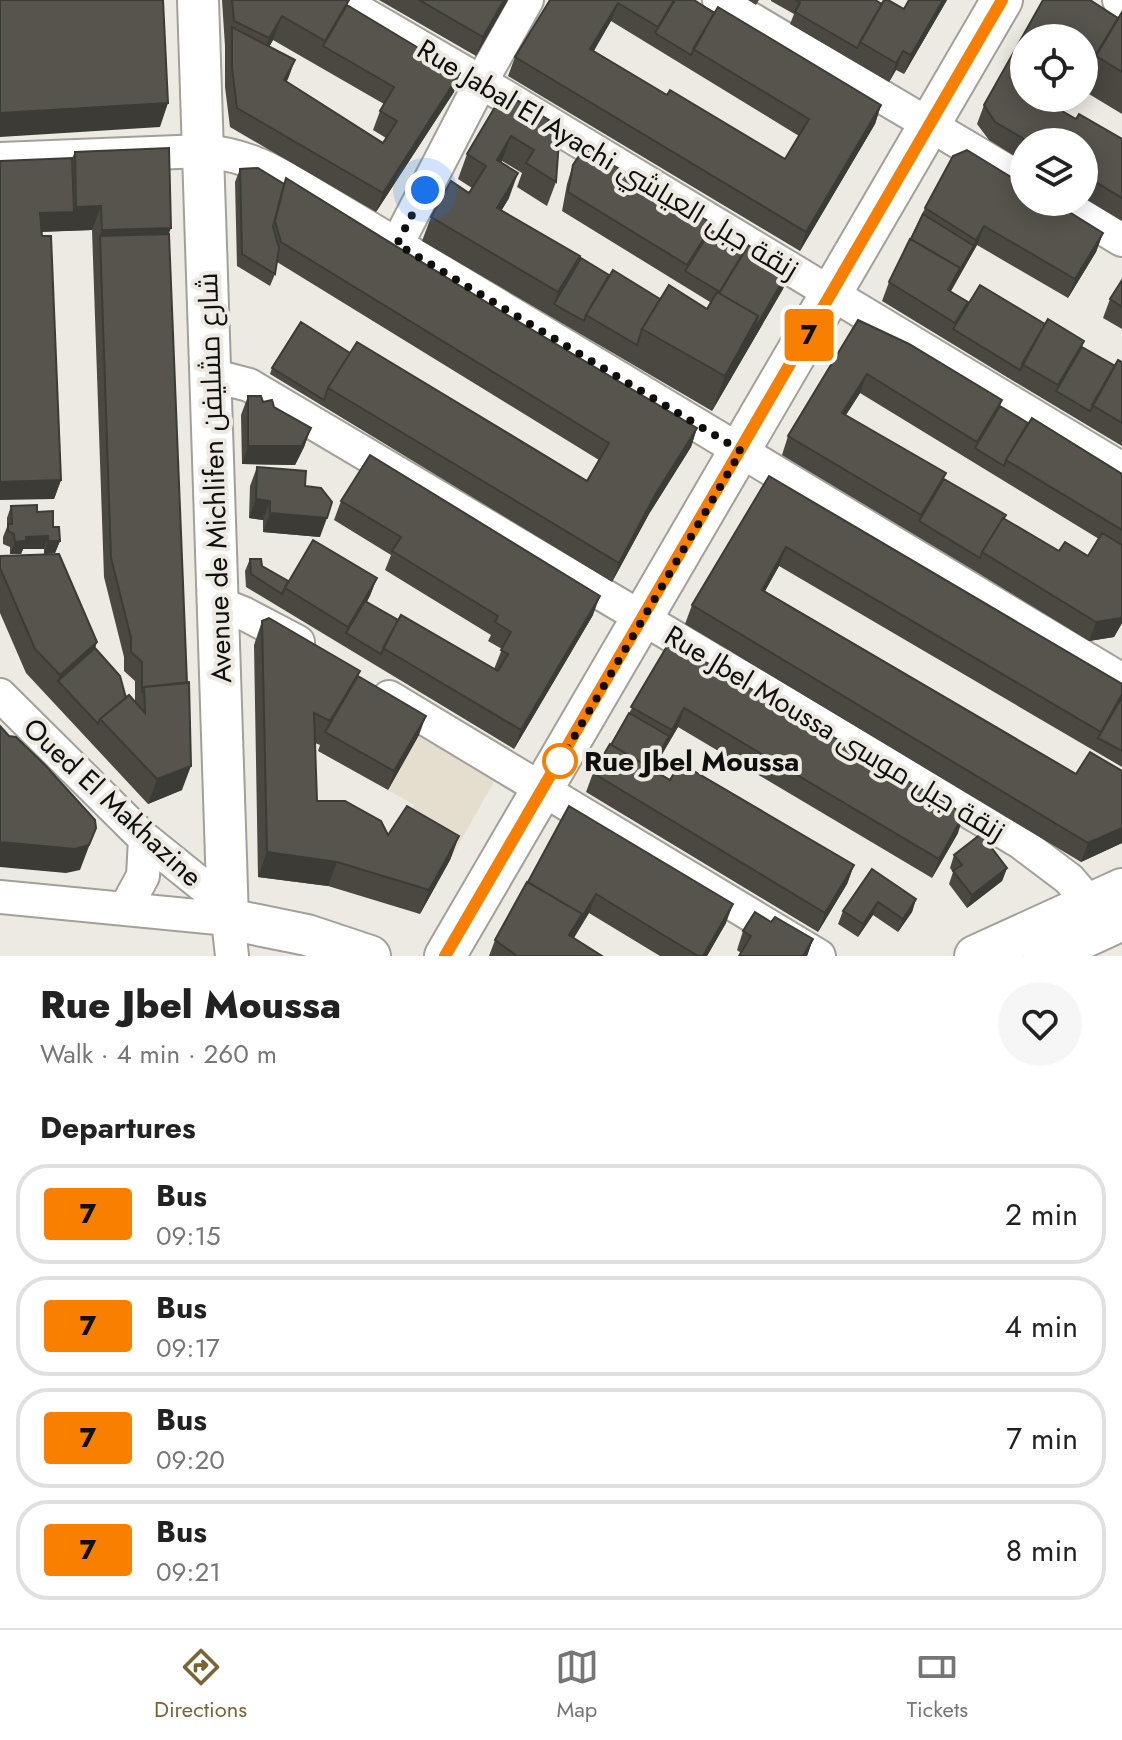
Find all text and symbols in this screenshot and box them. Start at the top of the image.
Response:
map controls [1010,24,1098,216]
button: locate [1010,24,1098,112]
street label: Rue Jabal El Ayachi زنقة جبل العياشي [409,29,806,290]
button: layers [1010,128,1098,216]
your location [405,170,445,210]
street label: Avenue de Michlifen شارع مشليفن [187,272,242,684]
line badge: 7 [783,309,835,361]
text: 7 [801,314,817,355]
street label: Rue Jbel Moussa زنقة جبل موسى [659,618,1011,848]
street label: Oued El Makhazine [14,708,211,896]
marker: Rue Jbel Moussa [543,744,577,778]
place label: Rue Jbel Moussa [584,744,799,778]
text: Rue Jbel Moussa [40,977,341,1032]
button: heart [998,982,1082,1066]
text: Walk · 4 min · 260 m [40,1035,277,1073]
text: Departures [40,1106,196,1149]
text: Bus [156,1174,207,1217]
text: 7 [80,1193,96,1234]
text: 2 min [1005,1193,1078,1236]
text: 09:15 [156,1217,221,1255]
text: Bus [156,1286,207,1329]
text: 7 [80,1305,96,1346]
text: 4 min [1005,1305,1078,1348]
text: 09:17 [156,1329,220,1367]
text: Bus [156,1398,207,1441]
text: 7 [80,1417,96,1458]
text: 7 min [1006,1417,1078,1460]
text: 09:20 [156,1441,225,1479]
text: Bus [156,1510,207,1553]
text: 7 [80,1529,96,1570]
text: 8 min [1006,1529,1078,1572]
text: 09:21 [156,1553,221,1591]
tab: Directions [154,1645,247,1725]
tab: Map [555,1645,599,1725]
tab: Tickets [907,1645,968,1725]

